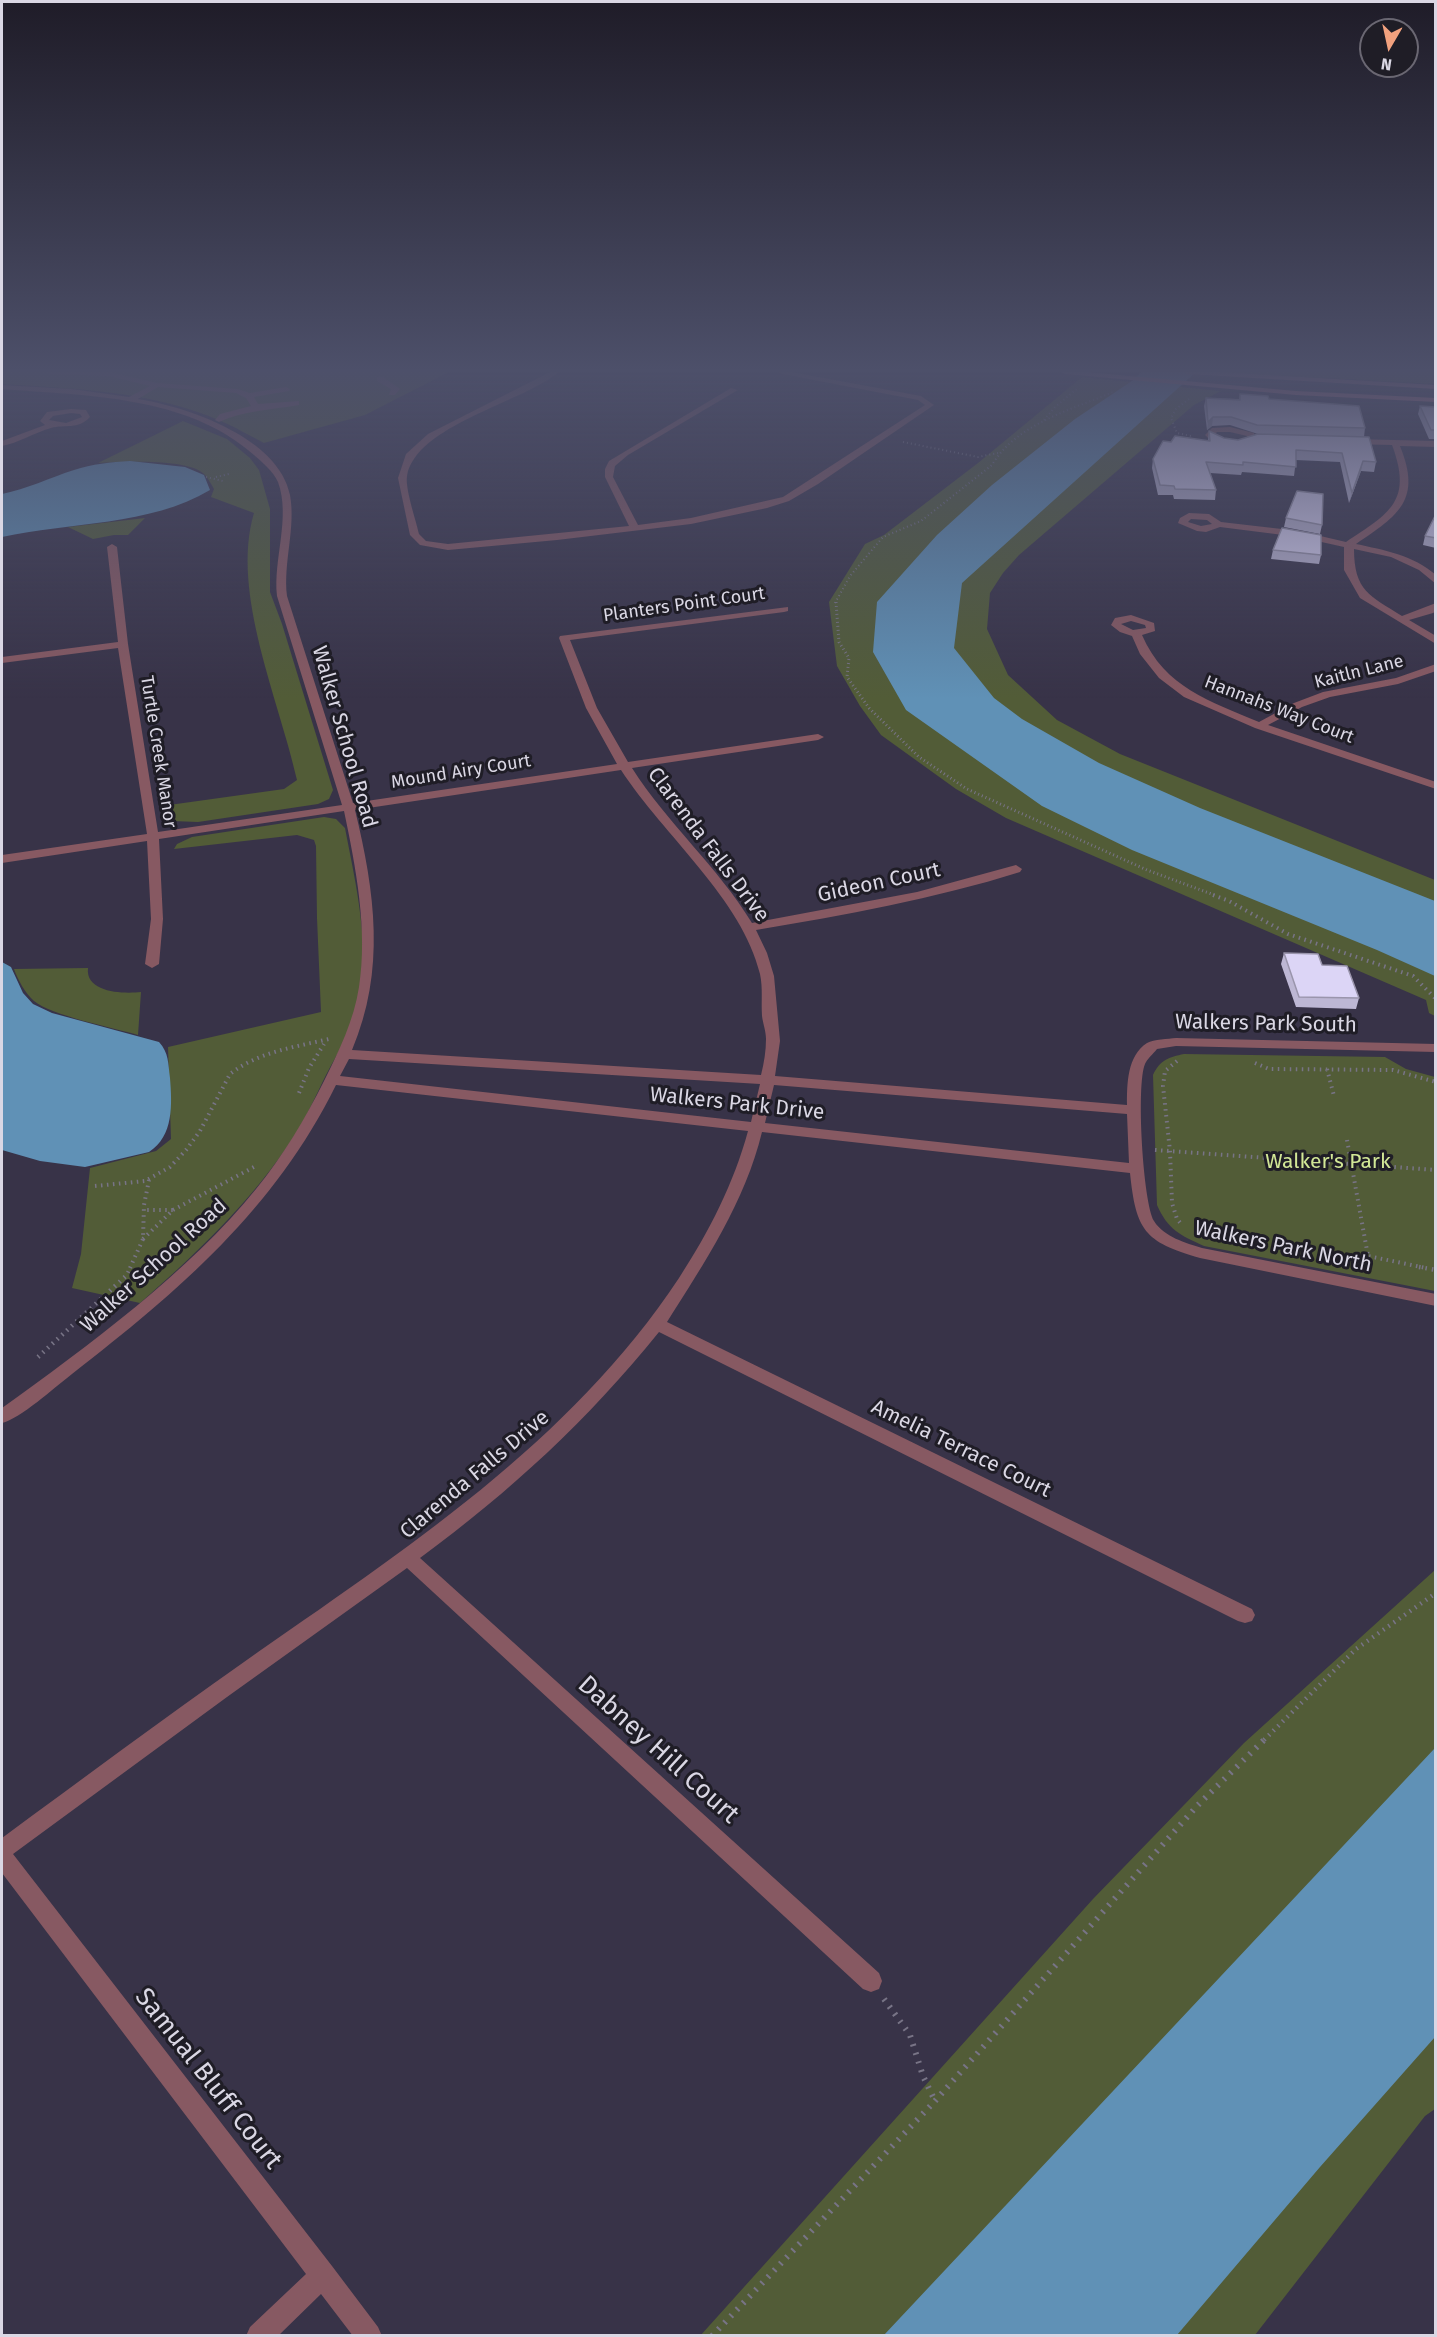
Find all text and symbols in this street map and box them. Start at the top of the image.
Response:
north arrow [1359,18,1419,78]
text: N [1380,54,1393,75]
street label: Planters Point Court [602,583,766,627]
street label: Walker School Road [306,643,382,831]
street label: Kaitln Lane [1312,650,1406,694]
street label: Hannahs Way Court [1201,672,1357,748]
street label: Turtle Creek Manor [135,674,181,830]
street label: Mound Airy Court [390,750,532,794]
street label: Clarenda Falls Drive [642,763,774,927]
street label: Gideon Court [815,858,943,908]
street label: Walkers Park South [1175,1010,1357,1038]
street label: Walkers Park Drive [648,1082,826,1126]
park label: Walker's Park [1265,1149,1391,1175]
street label: Walker School Road [76,1194,232,1338]
street label: Walkers Park North [1192,1216,1374,1278]
street label: Amelia Terrace Court [867,1395,1055,1503]
street label: Clarenda Falls Drive [395,1405,555,1545]
street label: Dabney Hill Court [571,1669,745,1831]
street label: Samual Bluff Court [128,1982,288,2176]

